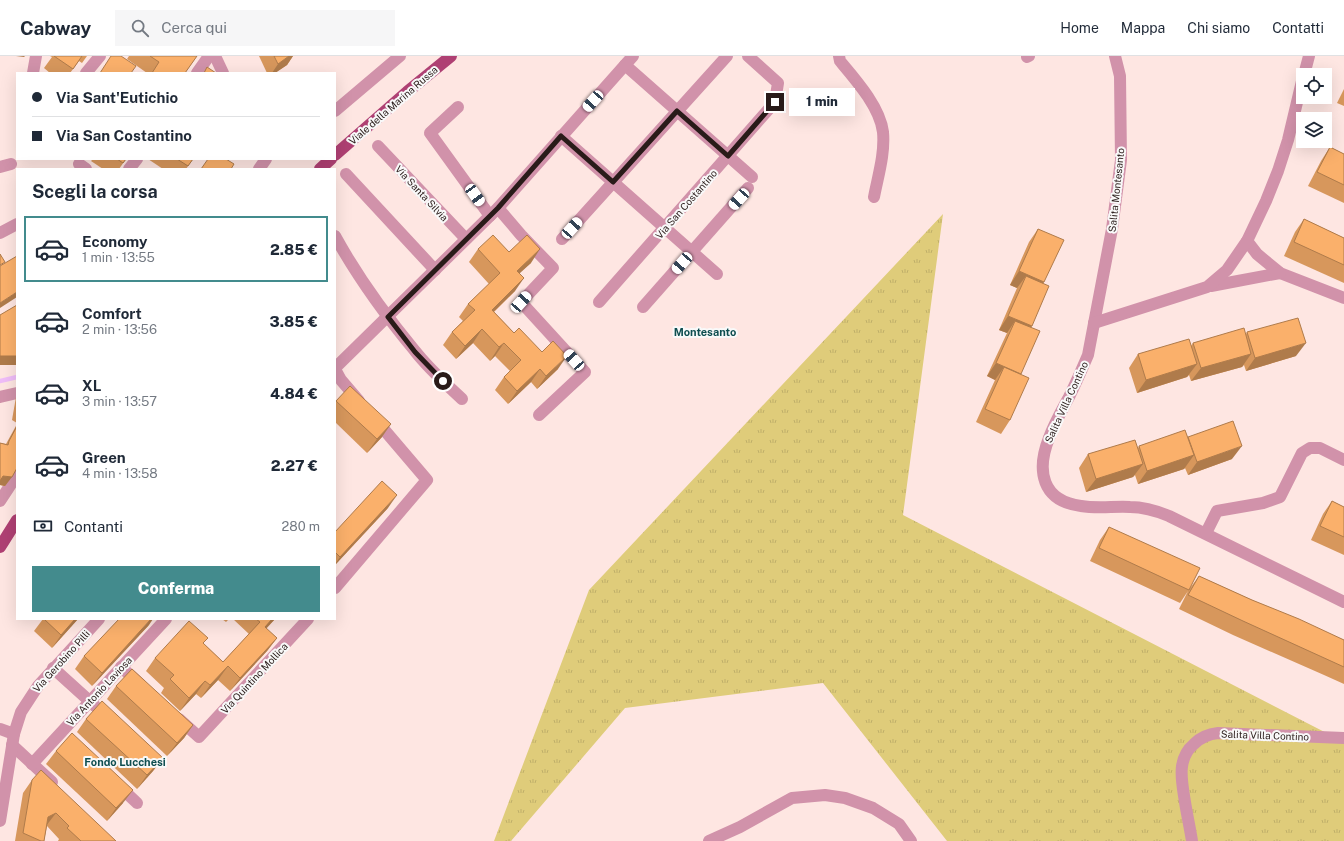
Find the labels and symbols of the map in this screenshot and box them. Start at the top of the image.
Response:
street label: Viale della Marina Russa [346,63,440,147]
car [581,88,605,114]
callout: 1 min [789,88,855,116]
route end [766,93,784,111]
street label: Salita Montesanto [1106,147,1126,233]
street label: Via Santa Silvia [393,163,451,223]
street label: Via San Costantino [653,167,720,241]
car [463,182,487,208]
car [727,186,751,212]
car [560,215,584,241]
car [670,250,694,276]
car [509,289,533,315]
district label: Montesanto [674,326,736,338]
car [562,347,586,373]
street label: Salita Villa Contino [1042,359,1090,445]
route start [434,372,452,390]
street label: Via Gerobino Pilli [30,628,92,694]
street label: Via Quintino Mollica [218,640,290,716]
street label: Via Antonio Laviosa [64,654,134,728]
street label: Salita Villa Contino [1221,727,1310,743]
district label: Fondo Lucchesi [84,756,166,768]

